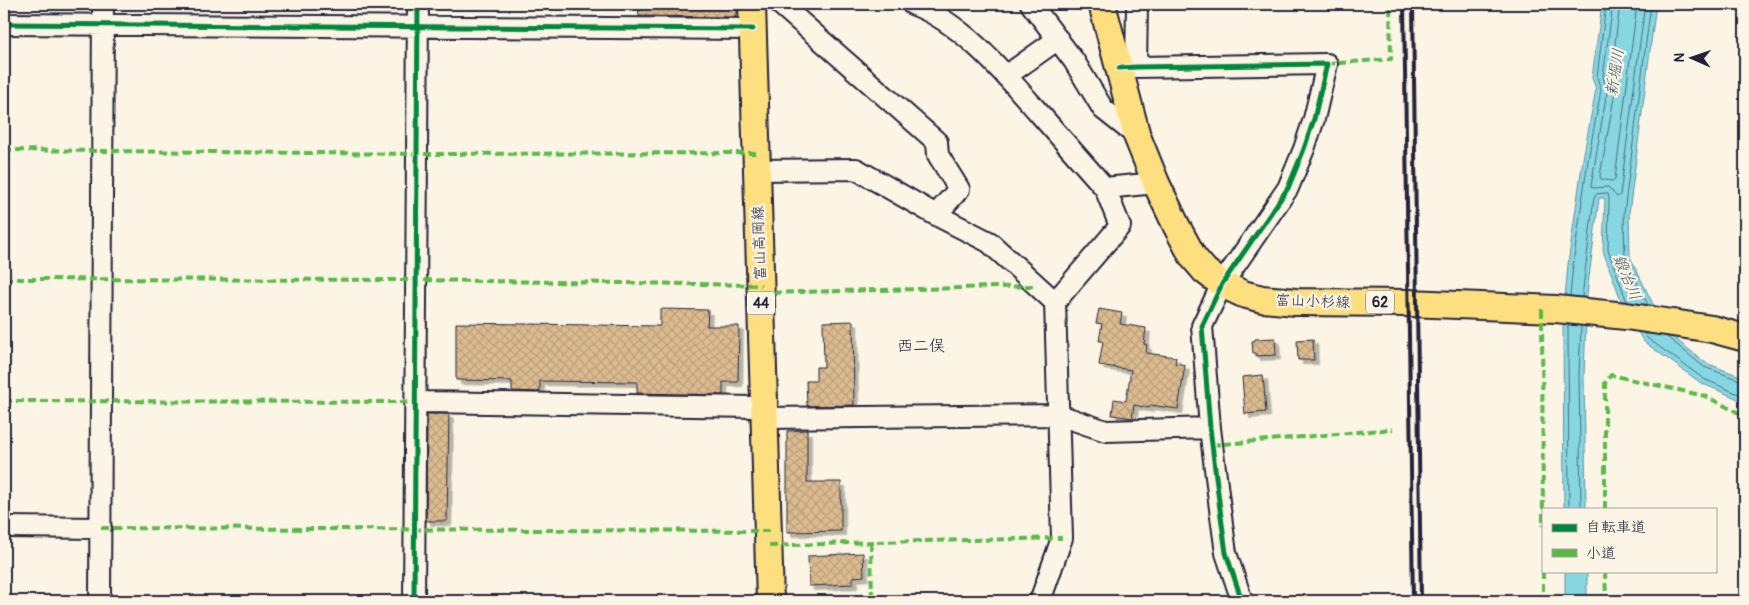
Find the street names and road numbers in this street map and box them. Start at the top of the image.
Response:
street label: 富山高岡線 [749,205,770,281]
road number: 62 [1366,290,1394,314]
street label: 富山小杉線 [1275,291,1351,312]
road number: 44 [747,292,775,314]

